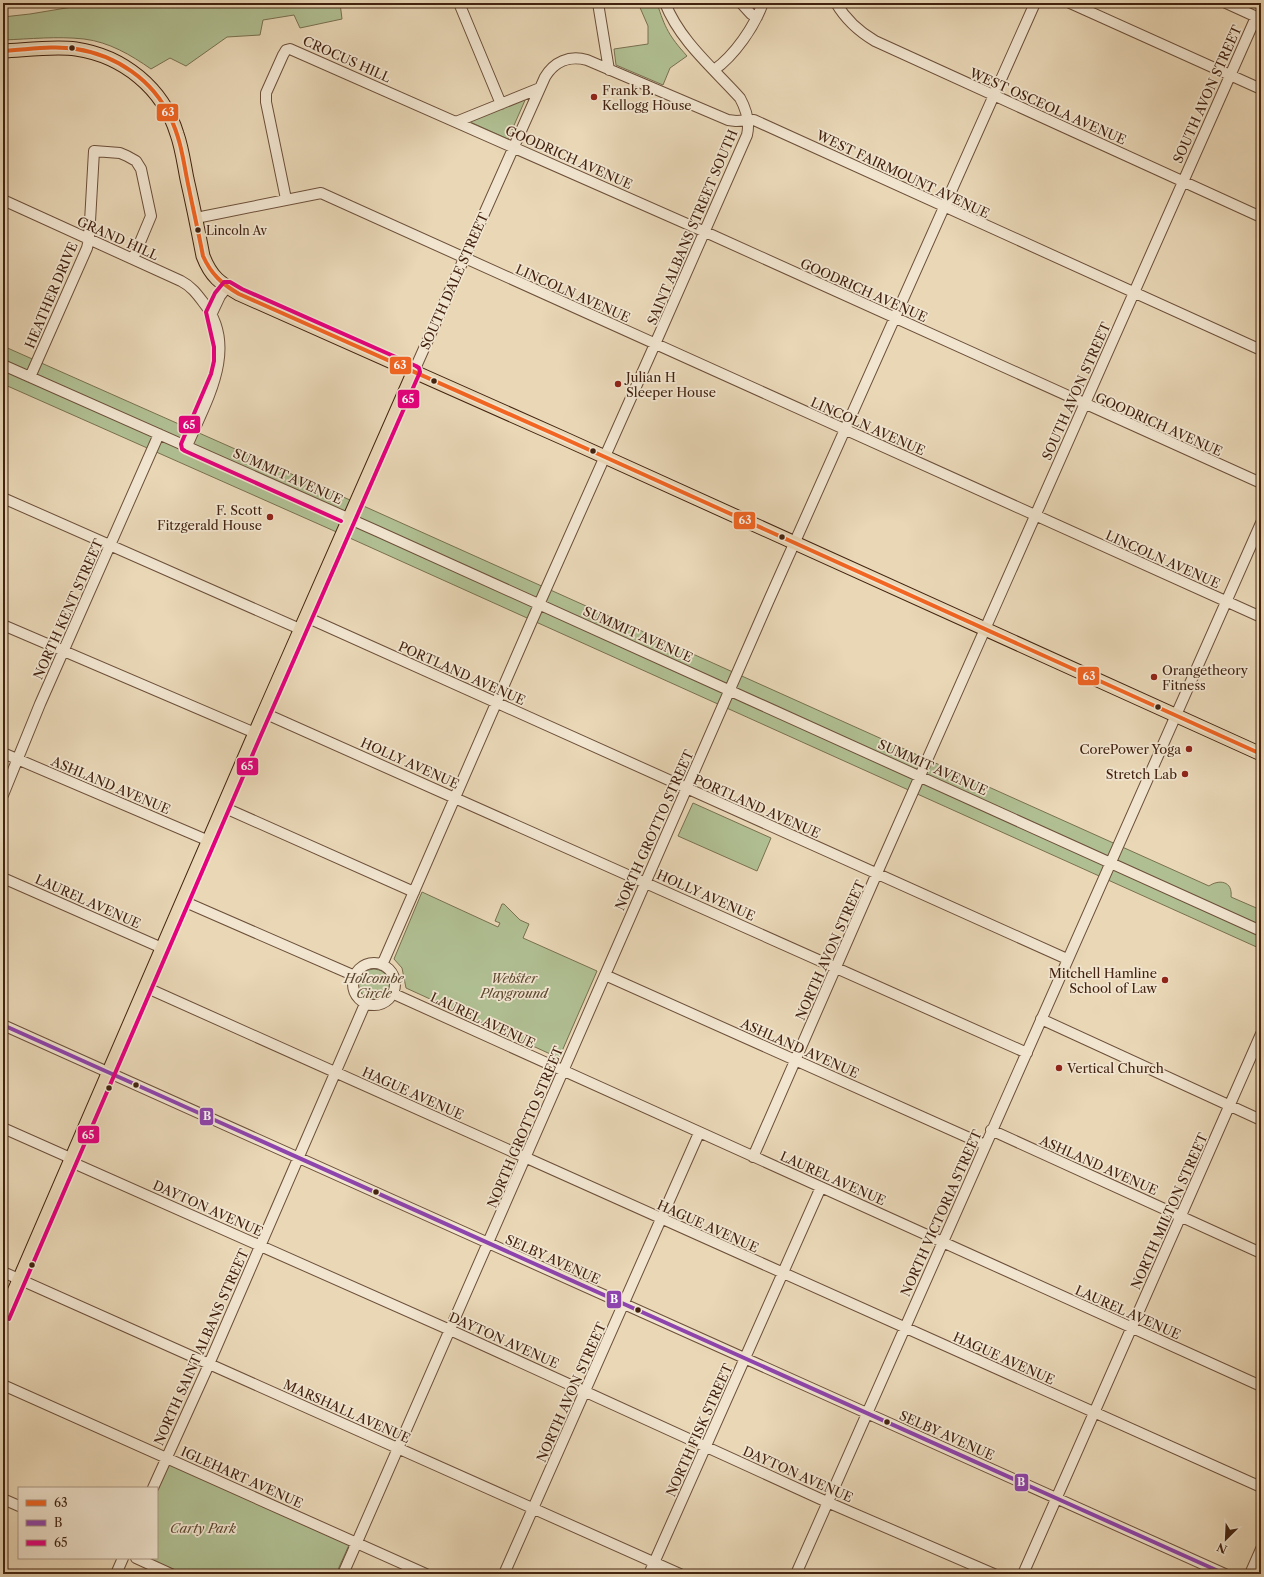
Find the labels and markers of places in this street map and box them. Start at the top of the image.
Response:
unlabelled marker [67,43,77,53]
place label: Frank B. Kellogg House [602,82,692,113]
marker: Frank B. Kellogg House [589,92,599,102]
place label: Lincoln Av [206,223,268,238]
marker: Lincoln Av [193,225,203,235]
place label: Julian H Sleeper House [624,369,716,400]
unlabelled marker [429,376,439,386]
marker: Julian H Sleeper House [613,379,623,389]
unlabelled marker [588,446,598,456]
place label: F. Scott Fitzgerald House [157,502,262,533]
marker: F. Scott Fitzgerald House [265,512,275,522]
unlabelled marker [777,532,787,542]
place label: Orangetheory Fitness [1162,662,1249,693]
marker: Orangetheory Fitness [1149,672,1159,682]
unlabelled marker [1153,702,1163,712]
place label: CorePower Yoga [1079,741,1181,757]
marker: CorePower Yoga [1184,744,1194,754]
place label: Stretch Lab [1106,766,1177,782]
marker: Stretch Lab [1180,769,1190,779]
place label: Mitchell Hamline School of Law [1049,965,1157,996]
marker: Mitchell Hamline School of Law [1160,975,1170,985]
place label: Vertical Church [1066,1060,1164,1076]
marker: Vertical Church [1054,1063,1064,1073]
unlabelled marker [131,1080,141,1090]
unlabelled marker [104,1083,114,1093]
unlabelled marker [371,1187,381,1197]
unlabelled marker [27,1260,37,1270]
unlabelled marker [633,1305,643,1315]
unlabelled marker [882,1417,892,1427]

